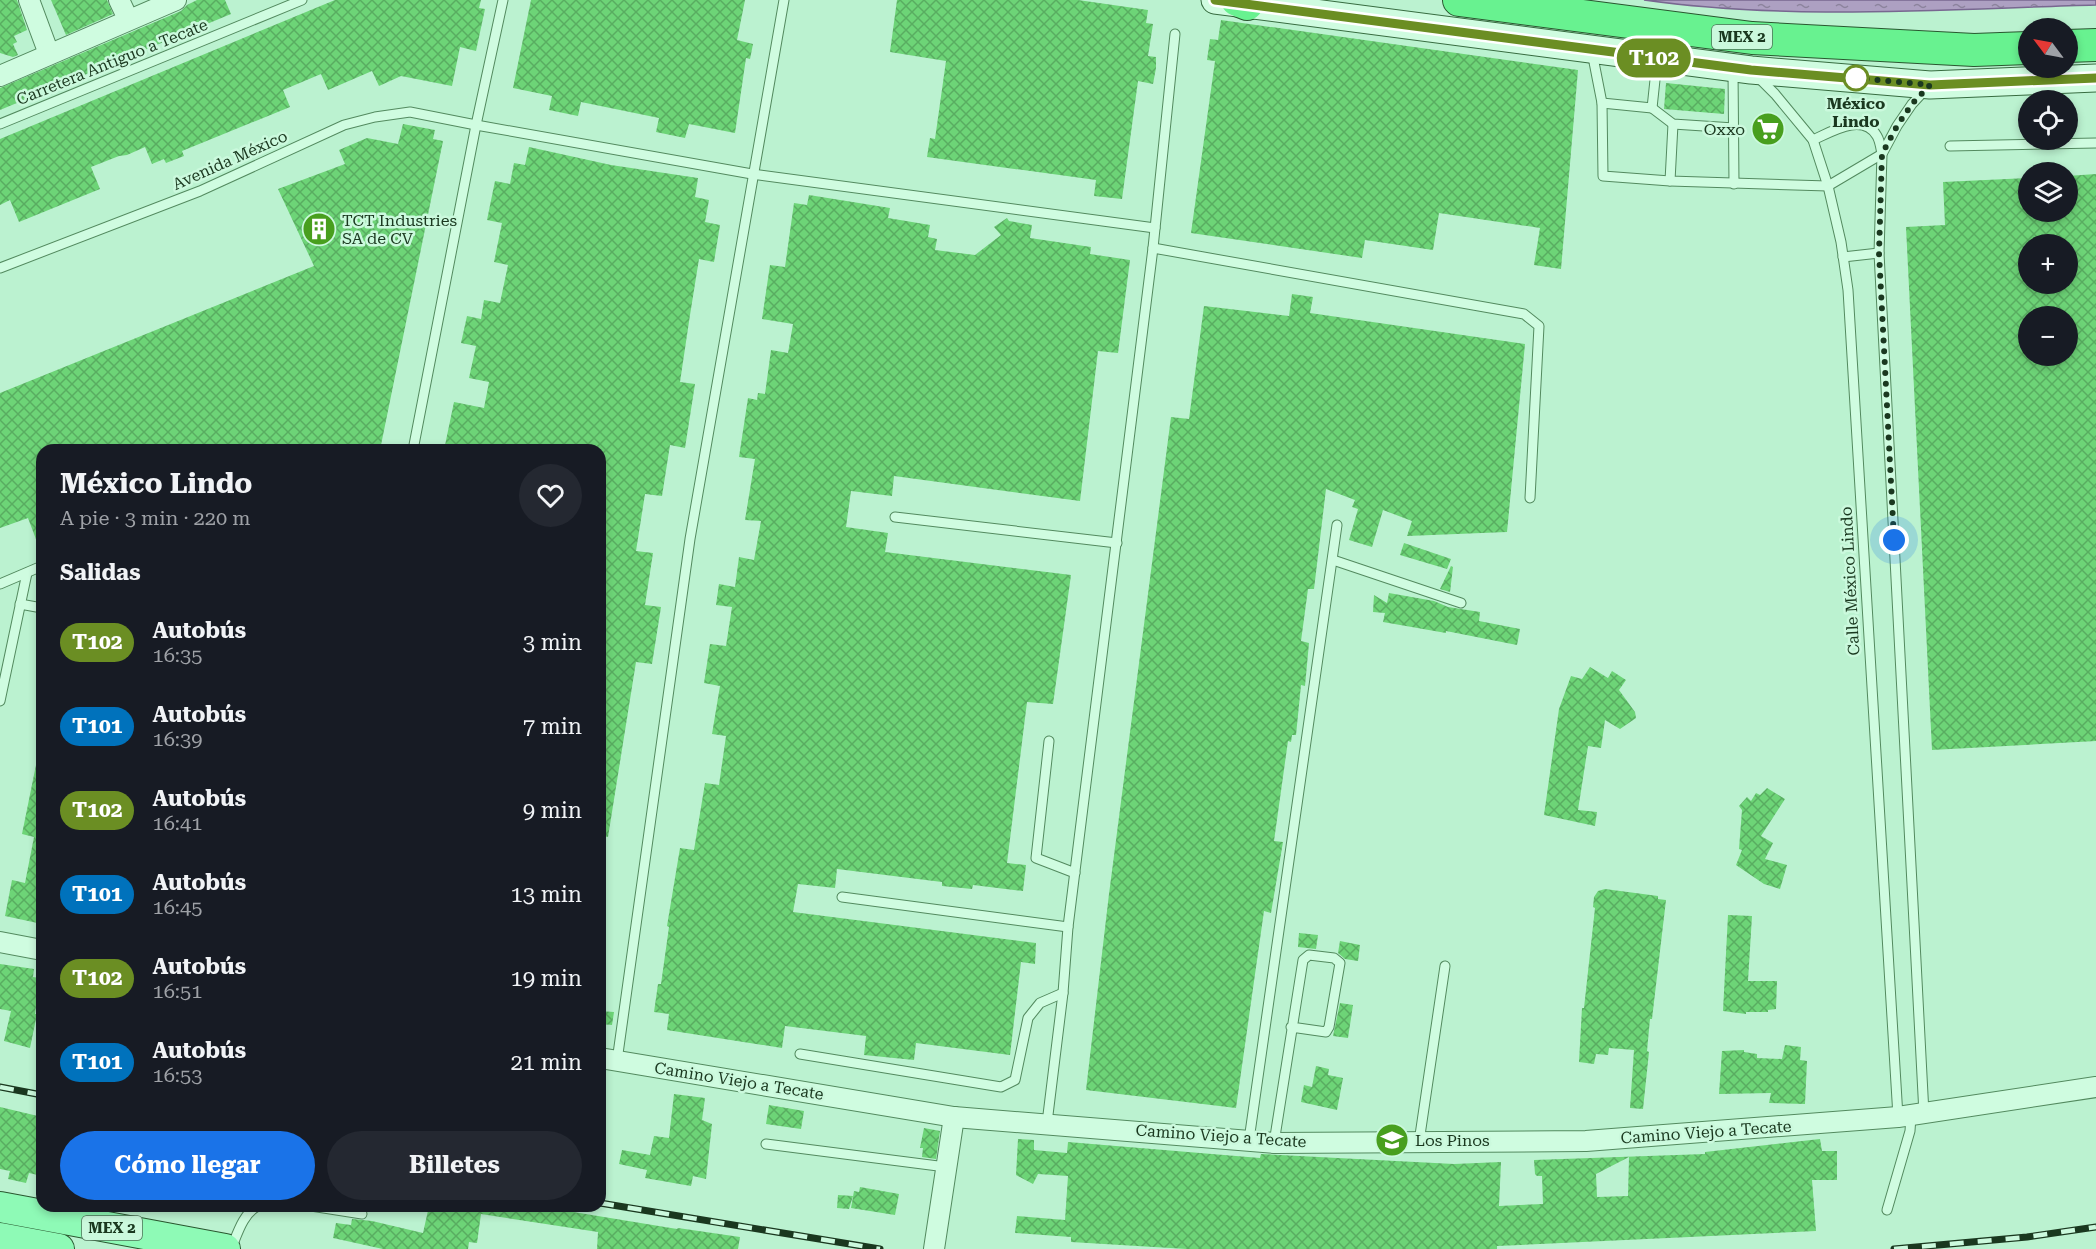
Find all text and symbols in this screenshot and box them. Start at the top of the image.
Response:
street label: Carretera Antiguo a Tecate [14,15,211,109]
north arrow [2018,18,2078,78]
map controls [2018,18,2078,366]
road number: MEX 2 [1712,25,1772,49]
line badge: T102 [1612,38,1696,78]
text: T102 [1629,46,1679,70]
marker: México Lindo [1843,65,1869,91]
button: locate [2018,90,2078,150]
place label: México Lindo [1827,94,1885,131]
supermarket icon: Oxxo [1750,111,1786,147]
place label: Oxxo [1704,120,1745,139]
street label: Avenida México [170,126,290,194]
button: layers [2018,162,2078,222]
building icon: TCT Industries SA de CV [301,211,337,247]
place label: TCT Industries SA de CV [342,211,457,248]
button: + [2018,234,2078,294]
button: − [2018,306,2078,366]
button: heart [519,464,582,527]
text: México Lindo [60,467,252,500]
text: A pie · 3 min · 220 m [60,506,251,530]
street label: Calle México Lindo [1837,506,1863,656]
your location [1879,525,1909,555]
text: Salidas [60,560,141,585]
text: Autobús [152,618,246,643]
text: T102 [72,630,122,654]
text: 3 min [523,630,582,655]
text: 16:35 [152,643,202,667]
text: Autobús [152,702,246,727]
text: T101 [72,714,122,738]
text: 7 min [523,714,582,739]
text: 16:39 [152,727,202,751]
text: Autobús [152,786,246,811]
text: T102 [72,798,122,822]
text: 9 min [523,798,582,823]
text: 16:41 [152,811,202,835]
text: Autobús [152,870,246,895]
text: T101 [72,882,122,906]
text: 13 min [511,882,582,907]
text: 16:45 [152,895,202,919]
text: Autobús [152,954,246,979]
text: T102 [72,966,122,990]
text: 19 min [511,966,582,991]
text: 16:51 [152,979,202,1003]
text: Autobús [152,1038,246,1063]
text: T101 [72,1050,122,1074]
text: 21 min [511,1050,582,1075]
street label: Camino Viejo a Tecate [653,1058,825,1104]
text: 16:53 [152,1063,202,1087]
street label: Camino Viejo a Tecate [1620,1117,1792,1147]
street label: Camino Viejo a Tecate [1135,1121,1307,1151]
school or university icon: Los Pinos [1374,1122,1410,1158]
button: Cómo llegar [60,1131,315,1200]
button: Billetes [327,1131,582,1200]
place label: Los Pinos [1415,1131,1490,1150]
road number: MEX 2 [82,1216,142,1240]

